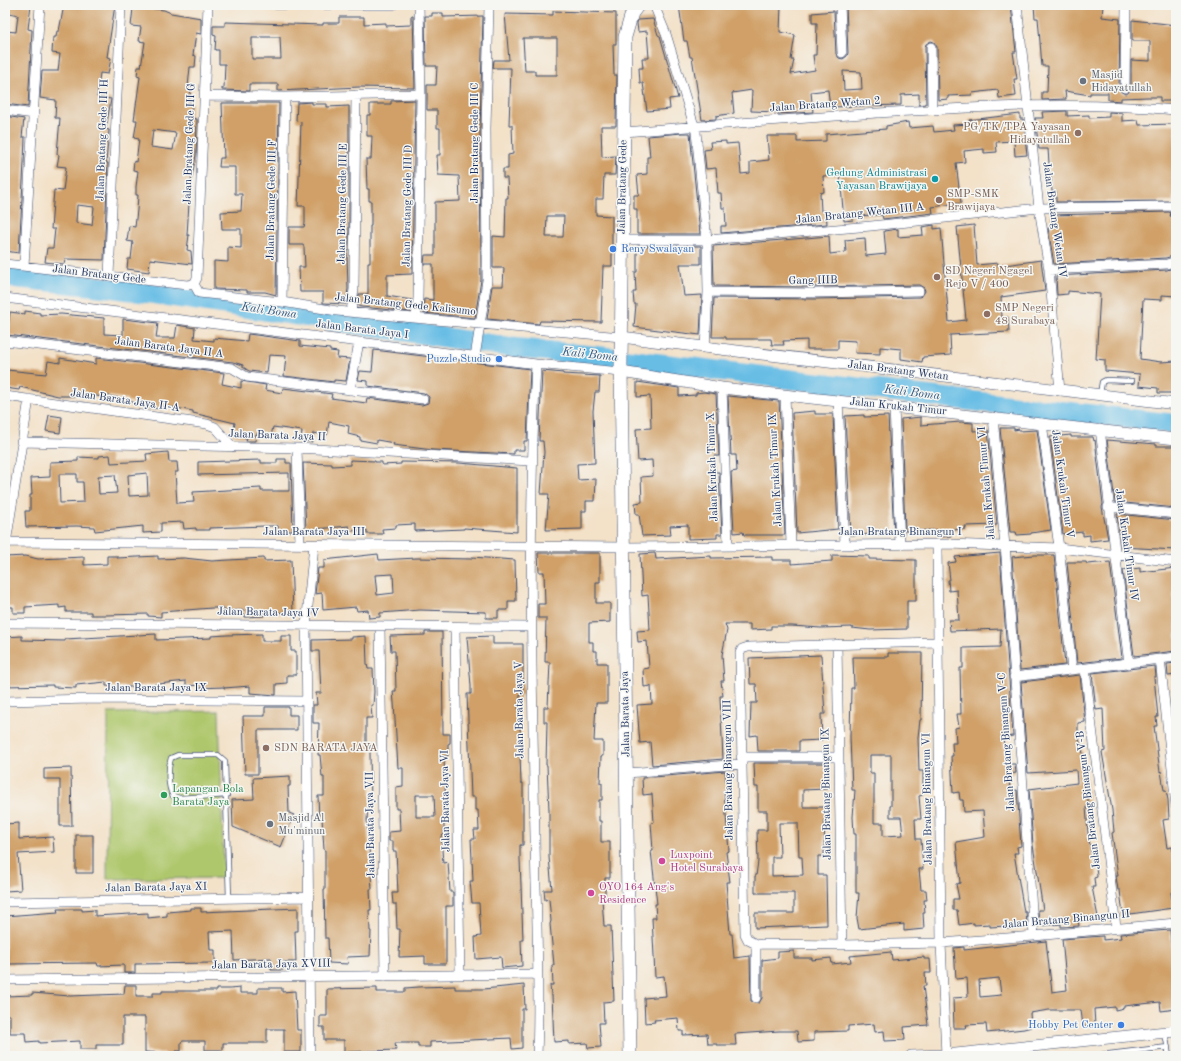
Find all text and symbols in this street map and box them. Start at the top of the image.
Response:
place label: Masjid Hidayatullah [1091,70,1152,94]
marker: Masjid Hidayatullah [1078,76,1088,86]
street label: Jalan Bratang Gede III H [95,78,111,201]
street label: Jalan Bratang Gede III G [182,83,198,205]
street label: Jalan Bratang Gede III C [470,83,481,203]
street label: Jalan Bratang Wetan 2 [769,96,881,114]
place label: PG/TK/TPA Yayasan Hidayatullah [963,122,1070,146]
marker: PG/TK/TPA Yayasan Hidayatullah [1073,128,1083,138]
street label: Jalan Bratang Gede III F [265,139,279,261]
street label: Jalan Bratang Gede [617,140,629,234]
street label: Jalan Bratang Gede III E [336,143,350,265]
street label: Jalan Bratang Gede III D [401,144,415,267]
street label: Jalan Bratang Wetan IV [1040,161,1068,279]
place label: Gedung Administrasi Yayasan Brawijaya [826,168,928,192]
marker: Gedung Administrasi Yayasan Brawijaya [930,174,940,184]
place label: SMP-SMK Brawijaya [947,189,999,213]
marker: SMP-SMK Brawijaya [934,195,944,205]
street label: Jalan Bratang Wetan III A [795,202,925,226]
marker: Reny Swalayan [608,244,618,254]
place label: Reny Swalayan [621,244,694,255]
street label: Jalan Bratang Gede [52,264,146,286]
place label: SD Negeri Ngagel Rejo V / 400 [945,266,1032,290]
marker: SD Negeri Ngagel Rejo V / 400 [932,272,942,282]
street label: Gang IIIB [788,275,838,287]
street label: Jalan Bratang Gede Kalisumo [334,292,476,318]
water label: Kali Boma [239,301,298,321]
place label: SMP Negeri 48 Surabaya [995,303,1056,327]
marker: SMP Negeri 48 Surabaya [982,309,992,319]
street label: Jalan Barata Jaya I [315,319,409,341]
street label: Jalan Barata Jaya II A [114,336,225,360]
water label: Kali Boma [560,346,619,364]
place label: Puzzle Studio [426,354,491,365]
marker: Puzzle Studio [494,354,504,364]
street label: Jalan Bratang Wetan [847,359,949,383]
water label: Kali Boma [882,383,941,402]
street label: Jalan Barata Jaya II-A [70,388,181,414]
street label: Jalan Krukah Timur [849,396,948,418]
street label: Jalan Krukah Timur X [706,412,720,522]
street label: Jalan Krukah Timur IX [768,413,784,527]
street label: Jalan Krukah Timur VI [977,426,997,540]
street label: Jalan Barata Jaya II [228,429,326,443]
street label: Jalan Krukah Timur V [1049,429,1075,539]
street label: Jalan Krukah Timur IV [1113,488,1139,602]
street label: Jalan Barata Jaya III [263,527,365,538]
street label: Jalan Bratang Binangun I [838,527,962,538]
street label: Jalan Barata Jaya IV [217,607,320,619]
street label: Jalan Barata Jaya V [514,660,526,759]
street label: Jalan Barata Jaya [620,670,632,757]
street label: Jalan Bratang Binangun V-C [997,672,1017,812]
street label: Jalan Barata Jaya IX [105,683,207,694]
street label: Jalan Bratang Binangun VIII [722,700,736,840]
street label: Jalan Bratang Binangun IX [820,728,834,860]
street label: Jalan Bratang Binangun V-B [1075,730,1103,870]
street label: Jalan Bratang Binangun VI [921,733,935,865]
marker: SDN BARATA JAYA [261,743,271,753]
place label: SDN BARATA JAYA [274,743,378,754]
street label: Jalan Barata Jaya VI [440,750,452,852]
street label: Jalan Barata Jaya VII [365,772,377,878]
place label: Lapangan Bola Barata Jaya [172,784,244,808]
marker: Lapangan Bola Barata Jaya [159,790,169,800]
place label: Masjid Al Mu'minun [278,813,325,837]
marker: Masjid Al Mu'minun [265,819,275,829]
place label: Luxpoint Hotel Surabaya [670,850,744,874]
marker: Luxpoint Hotel Surabaya [657,856,667,866]
street label: Jalan Barata Jaya XI [105,882,207,894]
place label: OYO 164 Ang's Residence [599,882,674,906]
marker: OYO 164 Ang's Residence [586,888,596,898]
street label: Jalan Bratang Binangun II [1002,909,1130,931]
street label: Jalan Barata Jaya XVIII [211,958,331,972]
place label: Hobby Pet Center [1028,1020,1113,1031]
marker: Hobby Pet Center [1116,1020,1126,1030]

